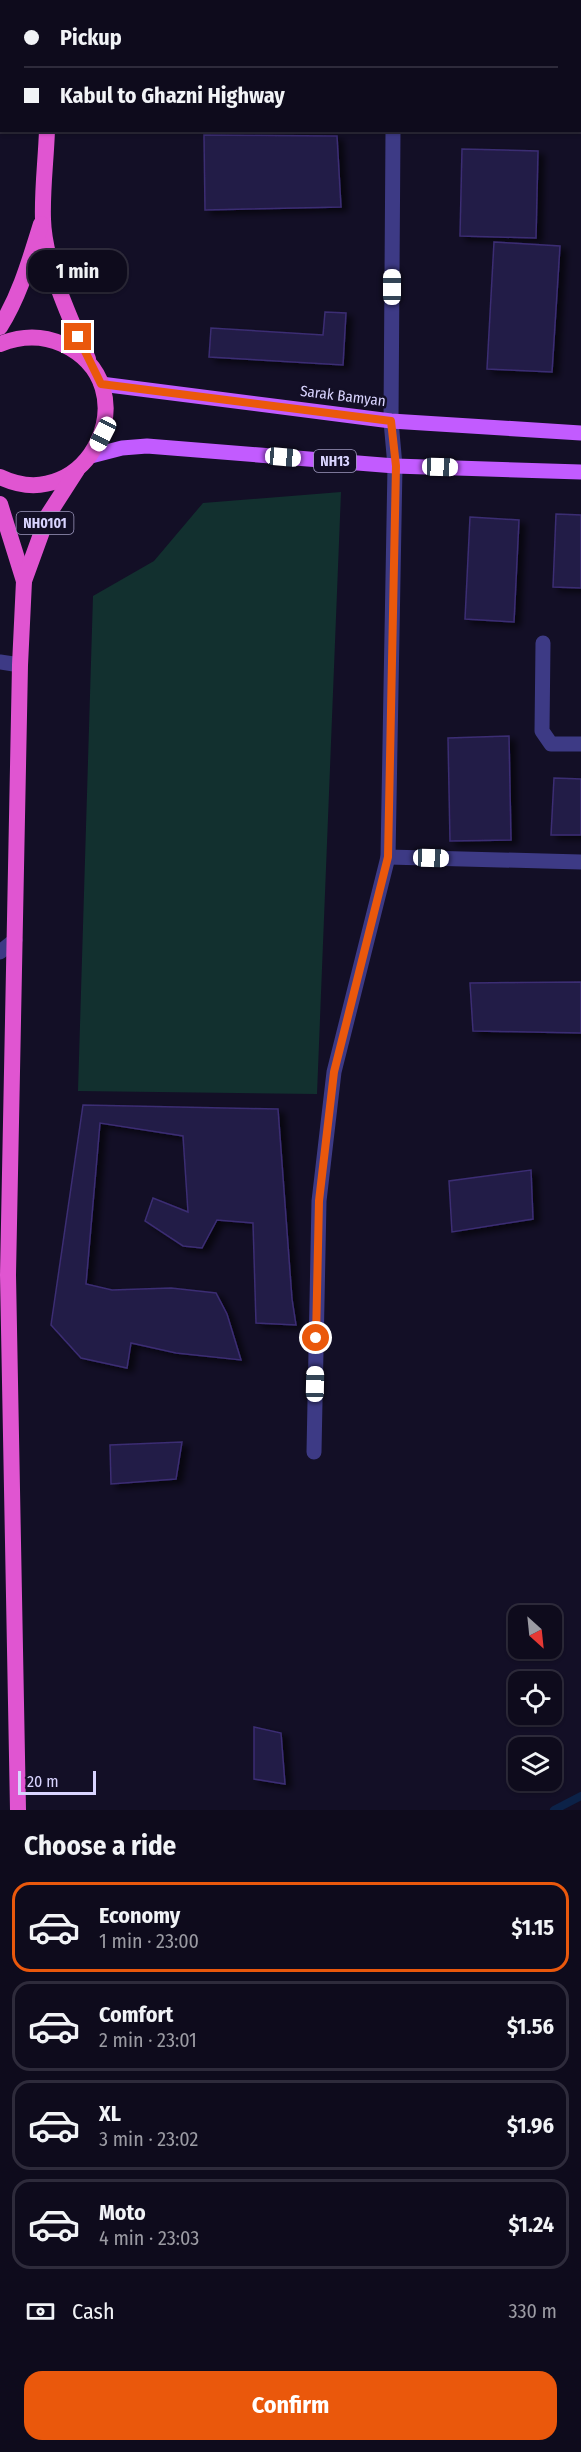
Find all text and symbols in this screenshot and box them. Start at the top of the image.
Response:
text: Pickup [60,24,122,51]
text: Kabul to Ghazni Highway [60,82,285,109]
callout: 1 min [28,250,128,292]
text: 1 min [56,259,99,283]
car [383,269,401,305]
route end [64,323,91,350]
street label: Sarak Bamyan [299,382,387,410]
car [87,414,119,454]
car [264,446,302,468]
road number: NH13 [314,450,356,472]
car [422,457,458,477]
road number: NH0101 [16,512,74,534]
car [413,848,449,868]
route start [302,1324,329,1351]
car [306,1366,324,1402]
north arrow [508,1605,562,1659]
map controls [508,1605,562,1791]
button: locate [508,1671,562,1725]
button: layers [508,1737,562,1791]
scale bar [18,1768,96,1796]
text: 20 m [27,1772,58,1791]
text: Choose a ride [24,1830,176,1862]
icon: car [27,1900,81,1954]
text: Economy [99,1902,180,1929]
text: $1.15 [512,1914,554,1941]
text: 1 min · 23:00 [99,1929,199,1953]
icon: car [27,1999,81,2053]
text: Comfort [99,2001,173,2028]
text: $1.56 [507,2013,554,2040]
text: 2 min · 23:01 [99,2028,197,2052]
icon: car [27,2098,81,2152]
text: XL [99,2100,121,2127]
text: $1.96 [507,2112,554,2139]
text: 3 min · 23:02 [99,2127,198,2151]
icon: car [27,2197,81,2251]
text: Moto [99,2199,146,2226]
text: $1.24 [508,2211,554,2238]
text: 4 min · 23:03 [99,2226,199,2250]
icon: cash [24,2295,57,2328]
text: Cash [72,2298,115,2325]
text: 330 m [508,2299,557,2323]
button: Confirm [24,2371,557,2440]

